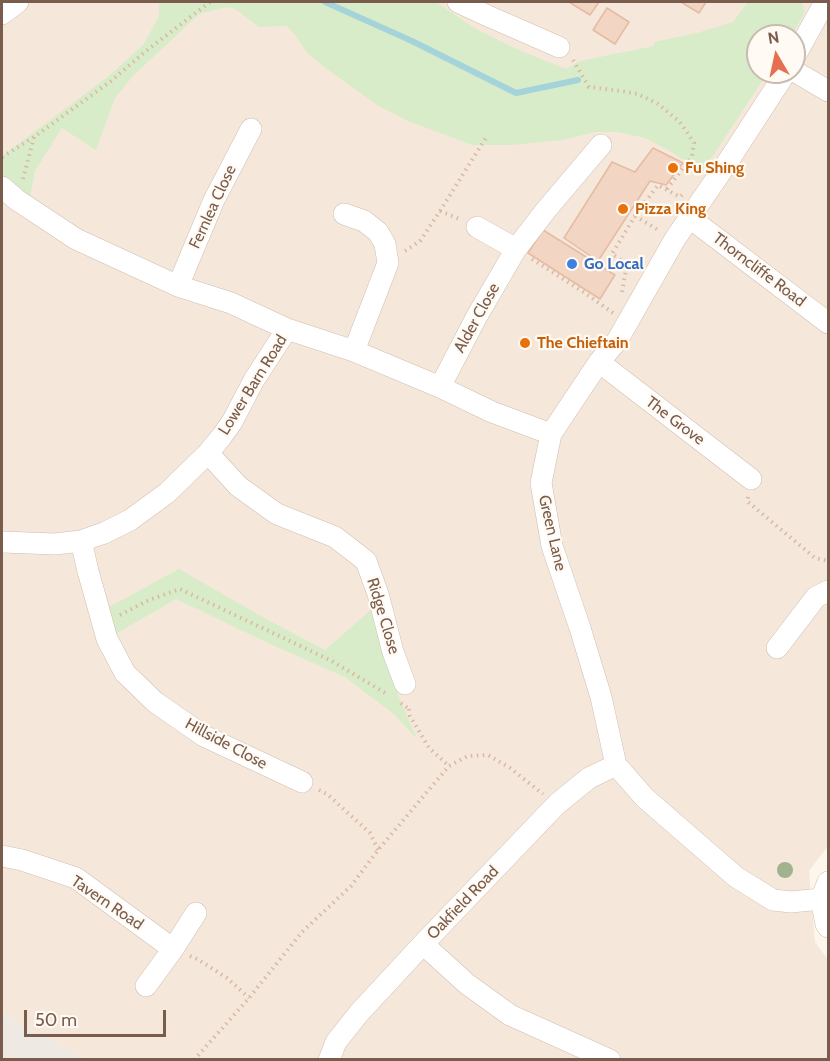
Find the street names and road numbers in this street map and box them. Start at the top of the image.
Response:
street label: Fernlea Close [185,162,241,252]
street label: Thorncliffe Road [709,229,809,311]
street label: Alder Close [450,280,504,356]
street label: Lower Barn Road [215,331,291,439]
street label: The Grove [642,393,708,449]
street label: Green Lane [534,493,570,573]
street label: Ridge Close [362,576,404,656]
street label: Hillside Close [182,714,270,774]
street label: Oakfield Road [423,862,503,944]
street label: Tavern Road [67,872,147,934]

